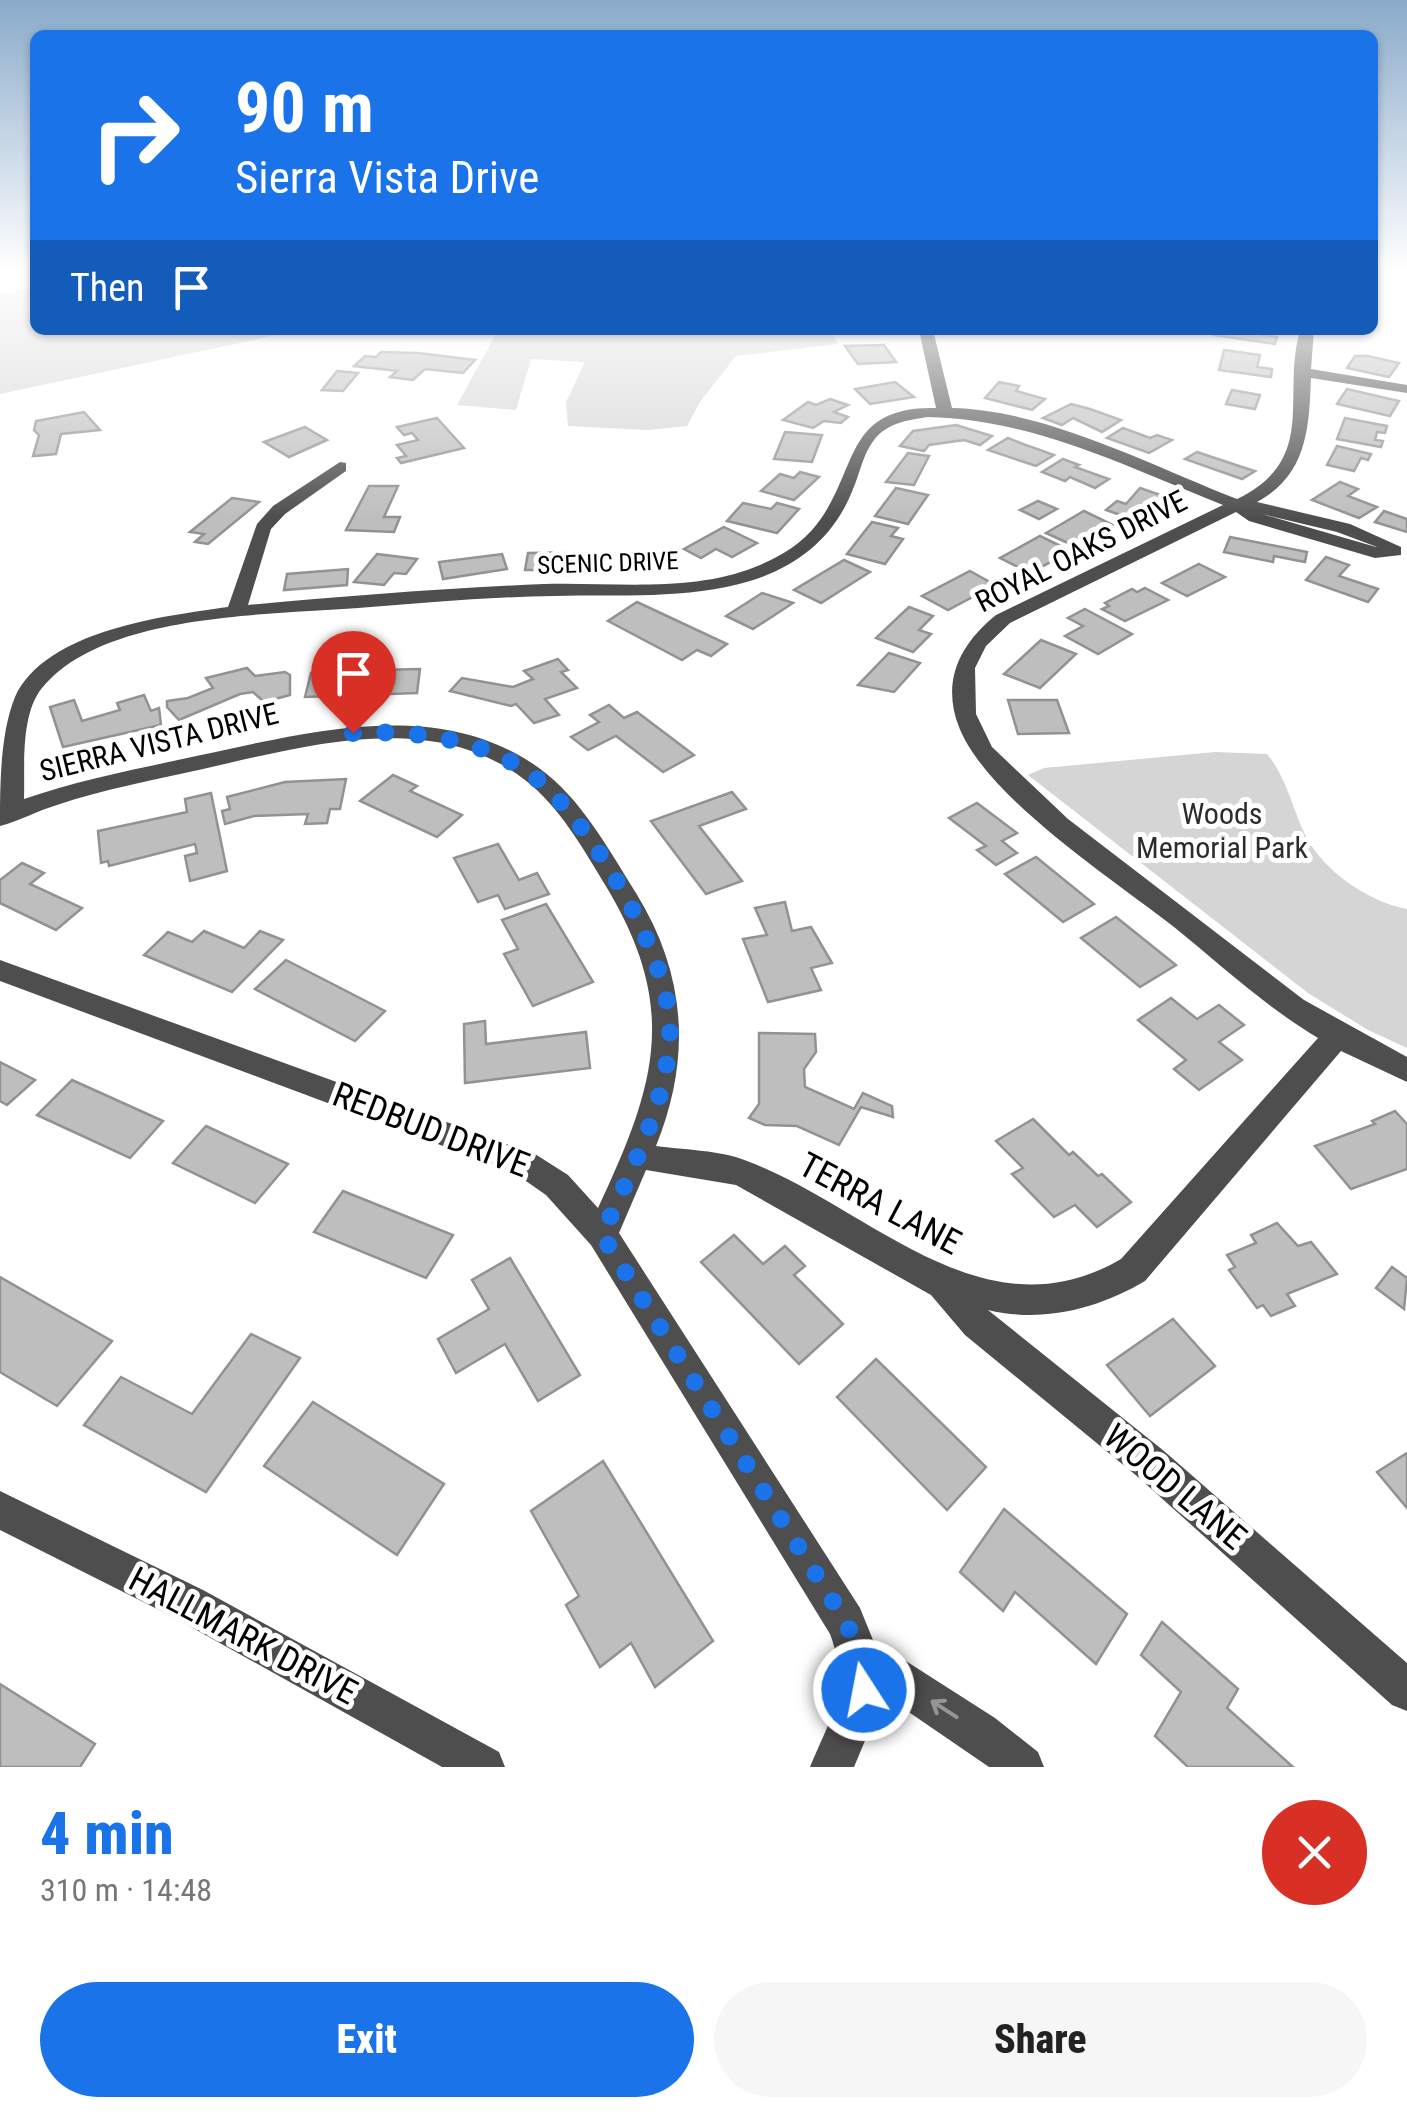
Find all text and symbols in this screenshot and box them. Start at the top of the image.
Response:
text: 90 m [235,67,374,149]
icon: right [70,70,200,200]
text: Sierra Vista Drive [235,151,539,204]
icon: arrive [164,260,219,315]
text: Then [70,266,144,310]
street label: ROYAL OAKS DRIVE [970,483,1192,619]
street label: SCENIC DRIVE [537,546,679,580]
pin [311,631,396,734]
icon: arrive [326,646,381,701]
street label: SIERRA VISTA DRIVE [36,695,282,789]
park label: Woods Memorial Park [1136,796,1308,865]
street label: REDBUD DRIVE [327,1074,535,1186]
street label: TERRA LANE [792,1144,968,1264]
street label: WOOD LANE [1096,1416,1254,1558]
street label: HALLMARK DRIVE [122,1559,364,1713]
position arrow [812,1638,916,1742]
one-way arrow [930,1699,959,1720]
text: 4 min [40,1798,174,1869]
button: close [1262,1800,1367,1905]
text: 310 m · 14:48 [40,1871,212,1909]
button: Exit [40,1982,694,2097]
button: Share [714,1982,1367,2097]

